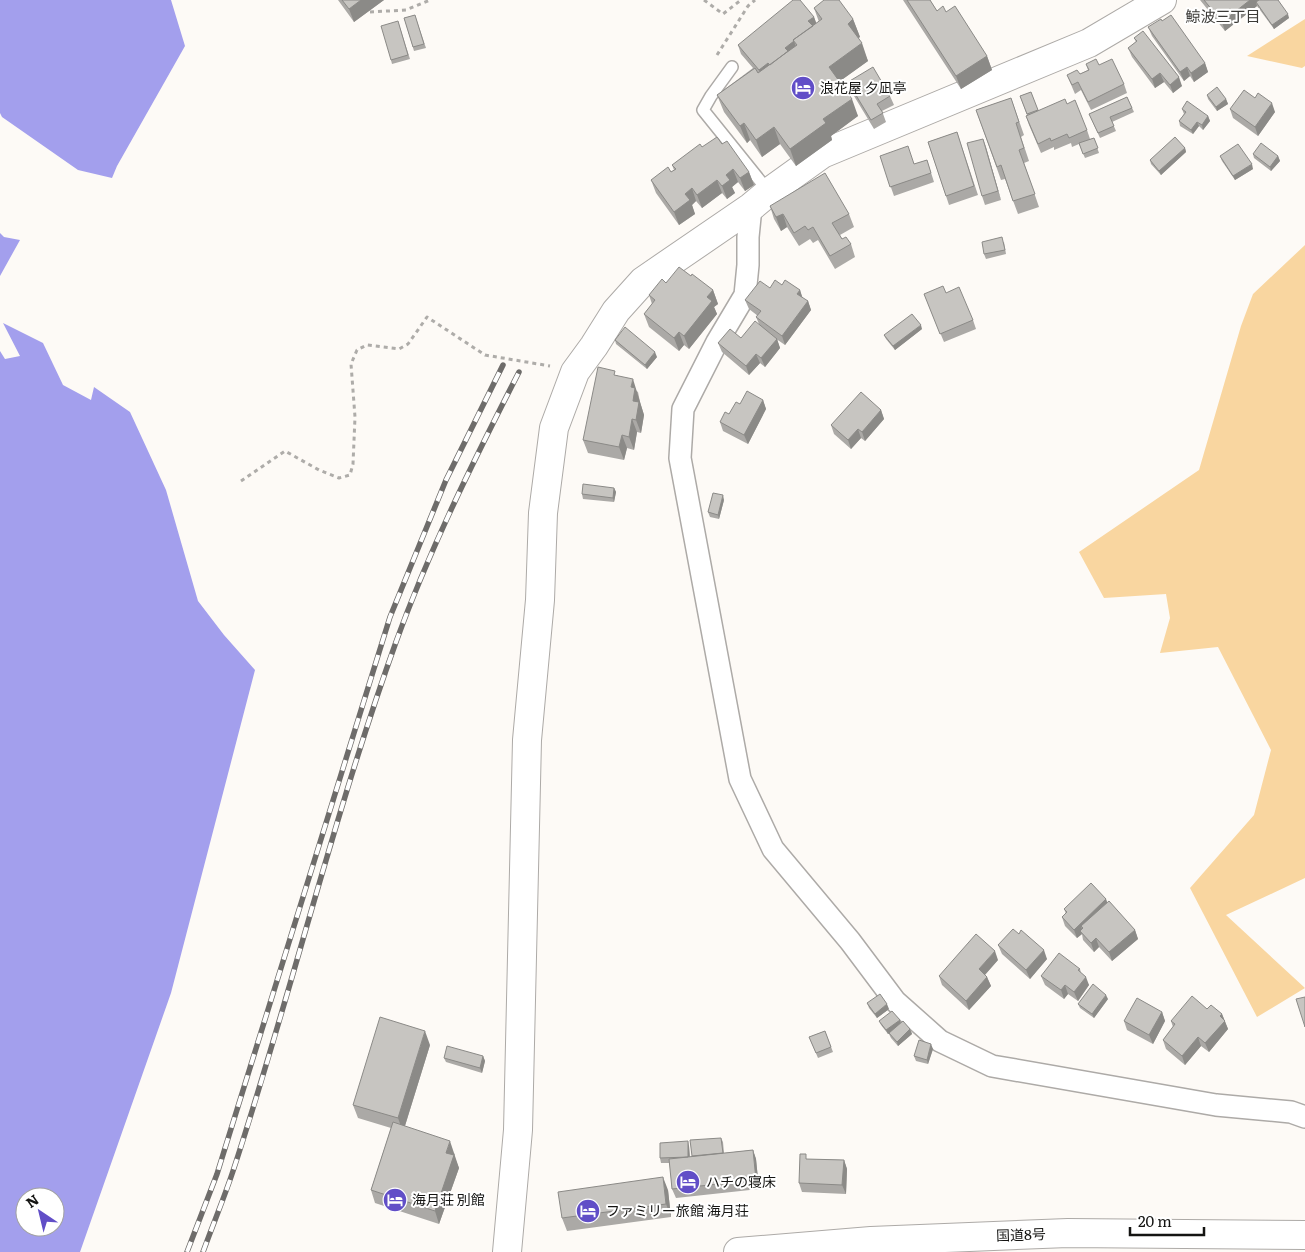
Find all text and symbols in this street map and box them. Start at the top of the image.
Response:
district label: 鯨波三丁目 [1185,4,1261,27]
hotel icon: 浪花屋 夕凪亭 [790,75,816,101]
place label: 浪花屋 夕凪亭 [820,77,907,97]
hotel icon: ハチの寝床 [675,1169,701,1195]
place label: ハチの寝床 [706,1171,776,1191]
north arrow [15,1187,65,1237]
hotel icon: 海月荘 別館 [382,1187,408,1213]
text: N [21,1189,43,1212]
place label: 海月荘 別館 [412,1189,485,1209]
hotel icon: ファミリー旅館 海月荘 [575,1198,601,1224]
place label: ファミリー旅館 海月荘 [606,1200,749,1220]
scale bar [1130,1204,1204,1236]
text: 20 m [1138,1209,1172,1232]
street label: 国道8号 [996,1223,1046,1245]

